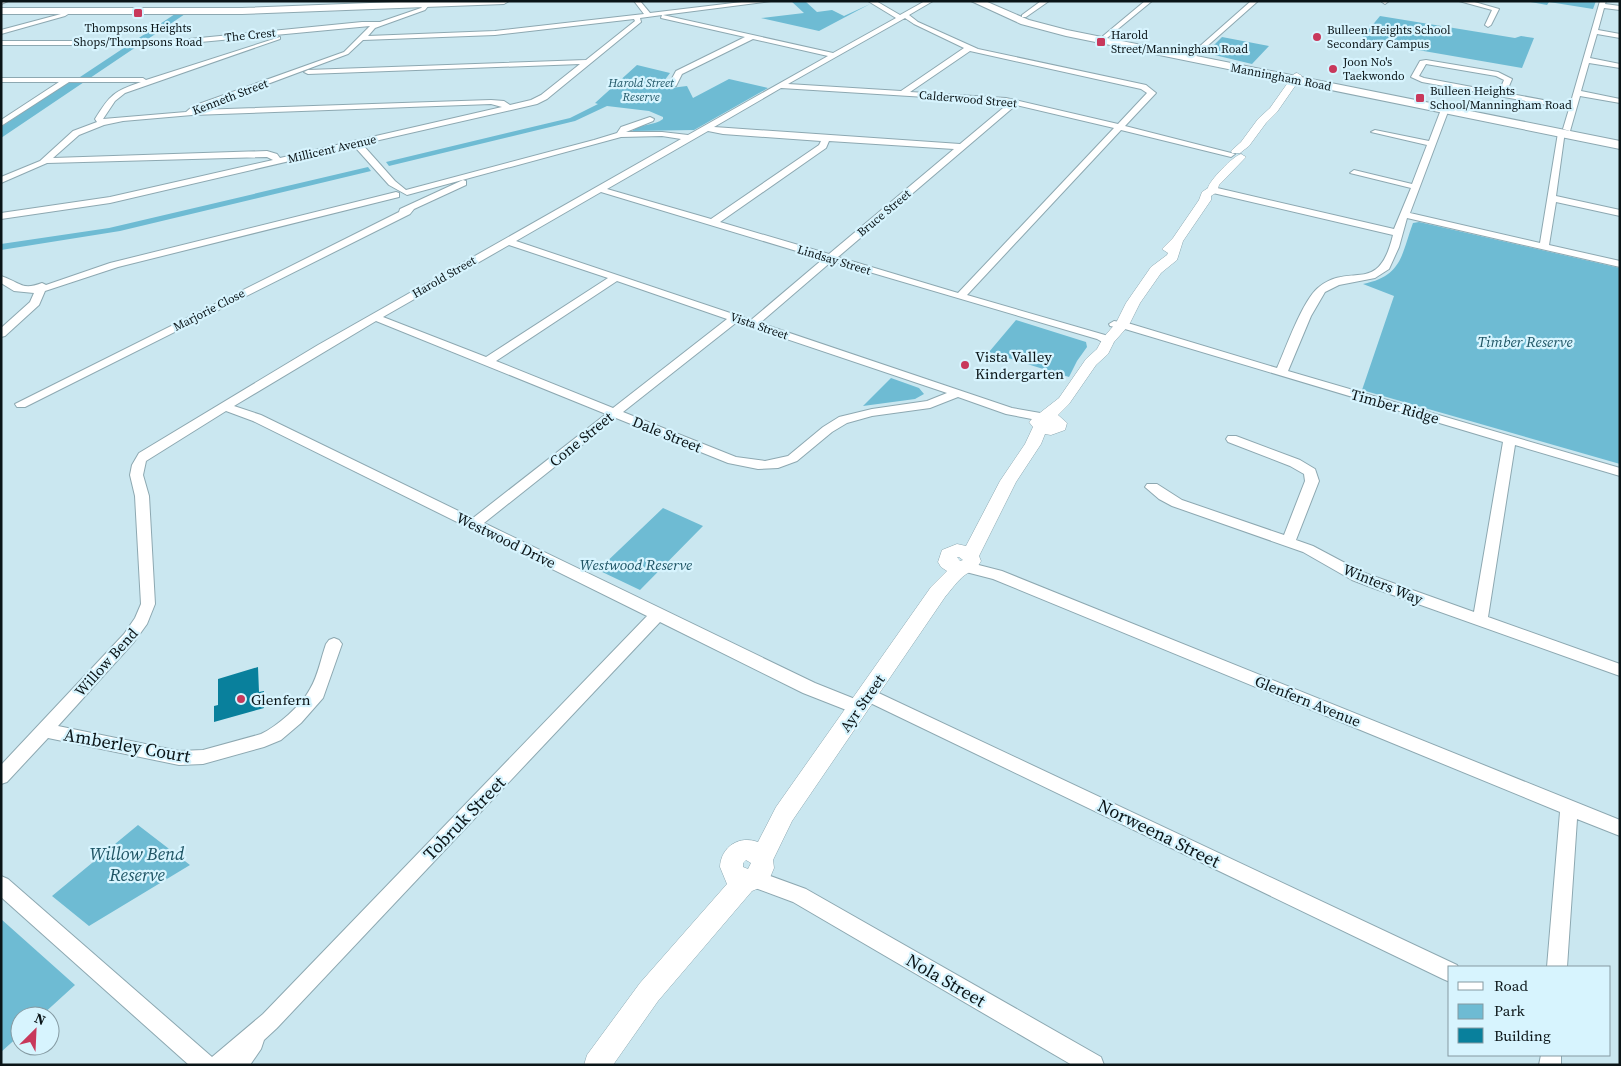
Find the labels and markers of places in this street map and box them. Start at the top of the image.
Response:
marker: Thompsons Heights Shops/Thompsons Road [132,7,144,19]
place label: Thompsons Heights Shops/Thompsons Road [74,20,203,50]
place label: Bulleen Heights School Secondary Campus [1327,22,1451,52]
place label: Harold Street/Manningham Road [1111,27,1248,57]
marker: Bulleen Heights School Secondary Campus [1311,31,1323,43]
marker: Harold Street/Manningham Road [1095,36,1107,48]
place label: Joon No's Taekwondo [1342,54,1405,84]
marker: Joon No's Taekwondo [1327,63,1339,75]
place label: Bulleen Heights School/Manningham Road [1430,83,1572,113]
marker: Bulleen Heights School/Manningham Road [1414,92,1426,104]
place label: Vista Valley Kindergarten [975,346,1064,384]
marker: Vista Valley Kindergarten [959,359,971,371]
place label: Glenfern [251,689,311,710]
marker: Glenfern [235,693,247,705]

